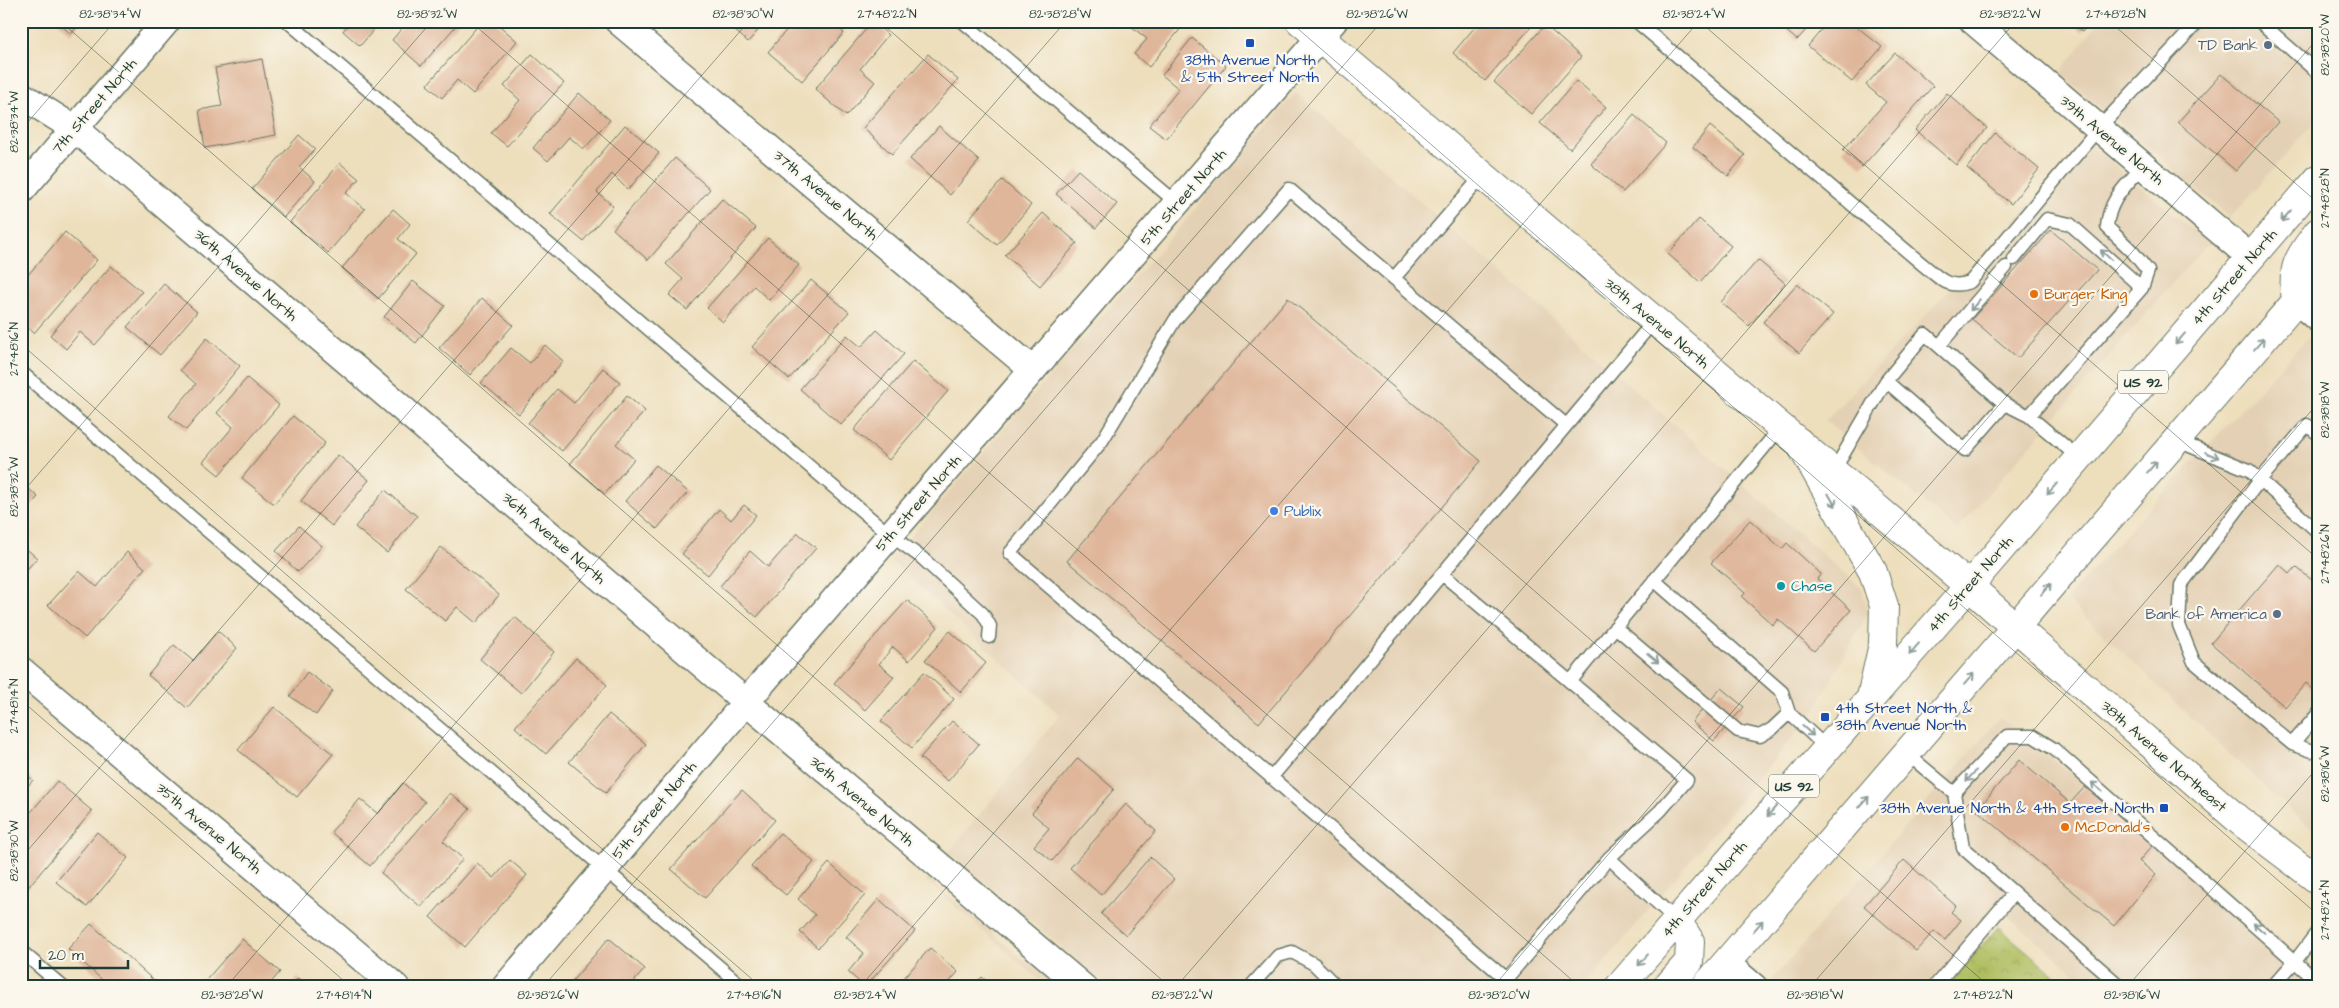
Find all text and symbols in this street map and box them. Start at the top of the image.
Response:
text: 82°38'34"W [79,6,141,23]
text: 82°38'32"W [397,6,458,23]
text: 82°38'30"W [713,6,774,23]
text: 27°48'22"N [858,6,917,23]
text: 82°38'28"W [1029,6,1092,23]
text: 82°38'26"W [1346,6,1409,23]
text: 82°38'24"W [1663,6,1726,23]
text: 82°38'22"W [1980,6,2041,23]
text: 27°48'28"N [2086,6,2146,23]
text: 82°38'20"W [2317,13,2334,76]
place label: TD Bank [2198,35,2258,56]
marker: 38th Avenue North & 5th Street North [1244,37,1256,49]
marker: TD Bank [2262,39,2274,51]
place label: 38th Avenue North & 5th Street North [1181,50,1320,88]
street label: 7th Street North [47,53,142,159]
text: 82°38'34"W [6,91,23,153]
street label: 39th Avenue North [2055,91,2169,191]
street label: 5th Street North [1135,144,1232,250]
street label: 37th Avenue North [769,145,883,246]
text: 27°48'28"N [2317,168,2334,228]
one-way arrow [2281,209,2292,222]
street label: 4th Street North [2187,224,2283,330]
street label: 36th Avenue North [189,225,302,327]
one-way arrow [2099,250,2112,261]
street label: 38th Avenue North [1600,273,1714,374]
place label: Burger King [2044,284,2128,306]
marker: Burger King [2028,288,2040,300]
one-way arrow [1969,298,1980,311]
text: 27°48'16"N [6,321,23,376]
one-way arrow [2175,333,2186,346]
one-way arrow [2253,337,2264,350]
road number: US 92 [2118,371,2168,394]
text: 82°38'18"W [2317,381,2334,438]
street label: 5th Street North [870,450,967,556]
one-way arrow [2204,451,2219,460]
text: 82°38'32"W [6,456,23,517]
one-way arrow [2147,460,2158,473]
one-way arrow [2046,483,2058,496]
street label: 36th Avenue North [497,488,610,590]
one-way arrow [1827,492,1837,506]
place label: Publix [1284,501,1322,522]
marker: Publix [1268,505,1280,517]
text: 27°48'26"N [2317,524,2334,584]
street label: 4th Street North [1923,531,2019,637]
place label: Chase [1791,576,1832,597]
marker: Chase [1775,580,1787,592]
one-way arrow [2040,583,2052,596]
place label: Bank of America [2146,604,2267,625]
marker: Bank of America [2271,608,2283,620]
one-way arrow [1908,642,1920,655]
one-way arrow [1646,652,1659,664]
one-way arrow [1964,672,1975,685]
text: 27°48'14"N [6,678,23,733]
street label: 38th Avenue Northeast [2096,696,2231,817]
place label: 4th Street North & 38th Avenue North [1835,698,1973,736]
marker: 4th Street North & 38th Avenue North [1819,711,1831,723]
one-way arrow [1801,725,1814,736]
text: 82°38'16"W [2317,745,2334,802]
street label: 36th Avenue North [805,751,919,852]
street label: 5th Street North [607,756,702,864]
one-way arrow [1965,769,1976,782]
road number: US 92 [1769,774,1819,798]
street label: 35th Avenue North [151,778,266,879]
one-way arrow [2091,781,2104,793]
one-way arrow [1858,796,1869,809]
place label: 38th Avenue North & 4th Street North [1879,798,2155,819]
marker: 38th Avenue North & 4th Street North [2158,802,2170,814]
one-way arrow [1767,804,1778,817]
place label: McDonald's [2075,817,2151,838]
text: 82°38'30"W [6,820,23,881]
marker: McDonald's [2059,821,2071,833]
street label: 4th Street North [1657,836,1753,942]
text: 27°48'24"N [2317,879,2334,940]
one-way arrow [1752,919,1764,932]
one-way arrow [2253,923,2266,934]
scale bar [40,938,128,970]
text: 20 m [48,945,84,966]
one-way arrow [1637,953,1649,966]
text: 82°38'28"W [201,987,264,1004]
text: 27°48'14"N [317,987,372,1004]
text: 82°38'26"W [517,987,580,1004]
text: 27°48'16"N [727,987,782,1004]
text: 82°38'24"W [834,987,897,1004]
text: 82°38'22"W [1152,987,1213,1004]
text: 82°38'20"W [1468,987,1531,1004]
text: 82°38'18"W [1787,987,1844,1004]
text: 27°48'22"N [1954,987,2013,1004]
text: 82°38'16"W [2104,987,2161,1004]

